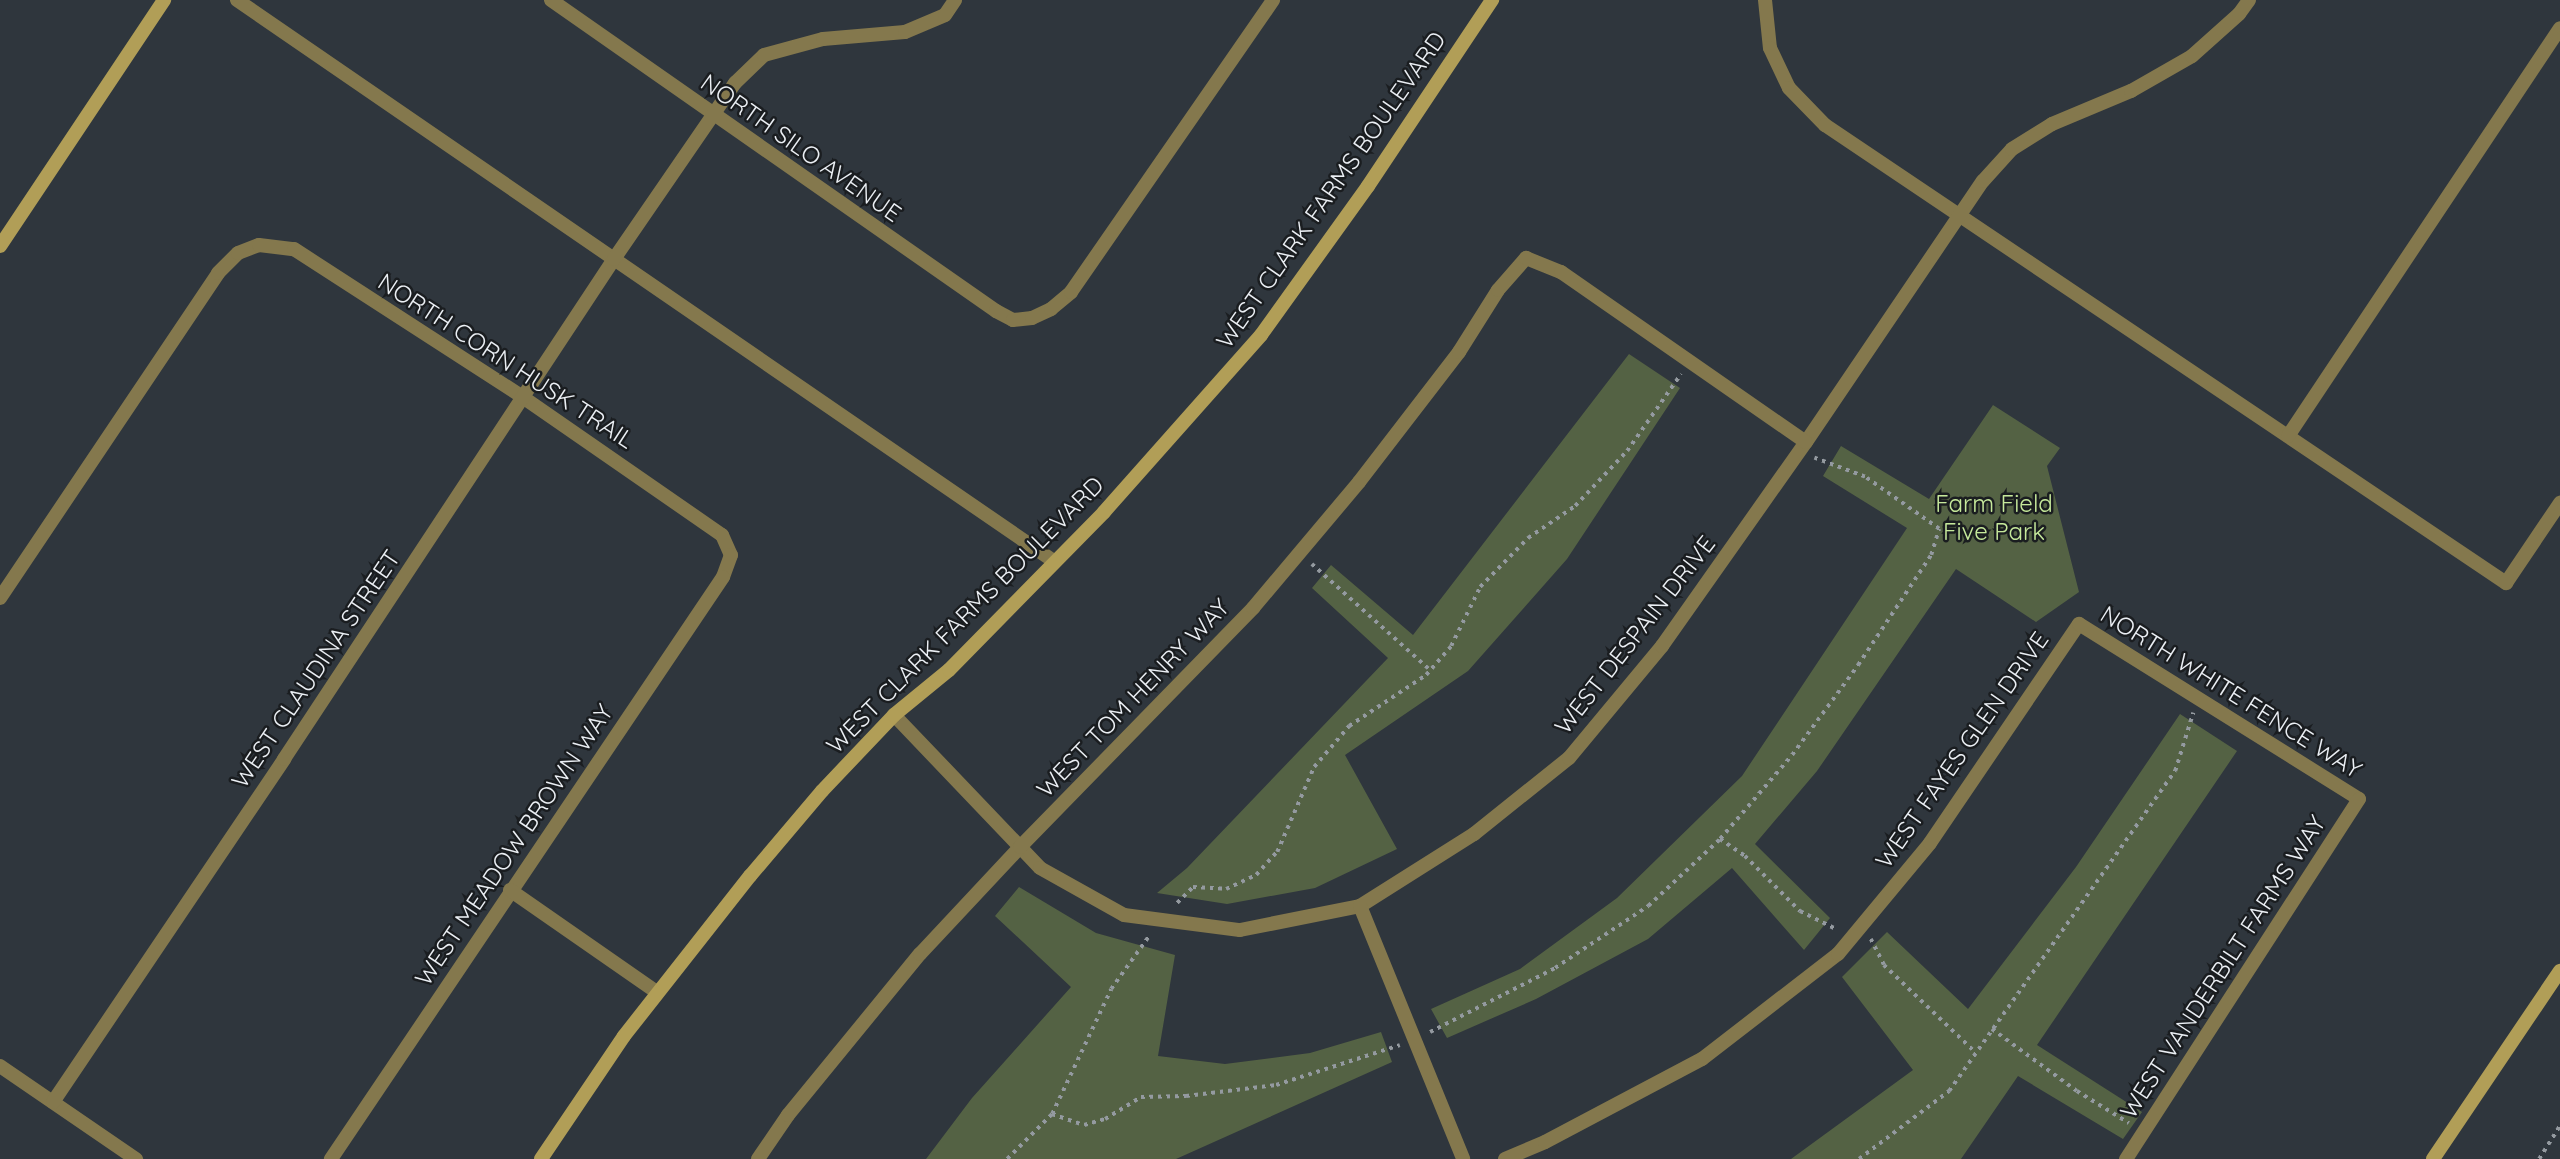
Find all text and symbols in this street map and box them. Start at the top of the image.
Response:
street label: WEST CLARK FARMS BOULEVARD [1210,26,1452,354]
street label: NORTH SILO AVENUE [695,68,907,228]
street label: NORTH CORN HUSK TRAIL [373,267,639,455]
street label: WEST CLARK FARMS BOULEVARD [820,470,1110,760]
park label: Farm Field Five Park [1935,490,2053,546]
street label: WEST DESPAIN DRIVE [1549,530,1721,740]
street label: WEST CLAUDINA STREET [226,545,406,793]
street label: WEST TOM HENRY WAY [1031,593,1235,803]
street label: NORTH WHITE FENCE WAY [2095,600,2367,784]
street label: WEST FAYES GLEN DRIVE [1869,626,2055,874]
street label: WEST MEADOW BROWN WAY [409,699,619,991]
street label: WEST VANDERBILT FARMS WAY [2114,810,2332,1124]

